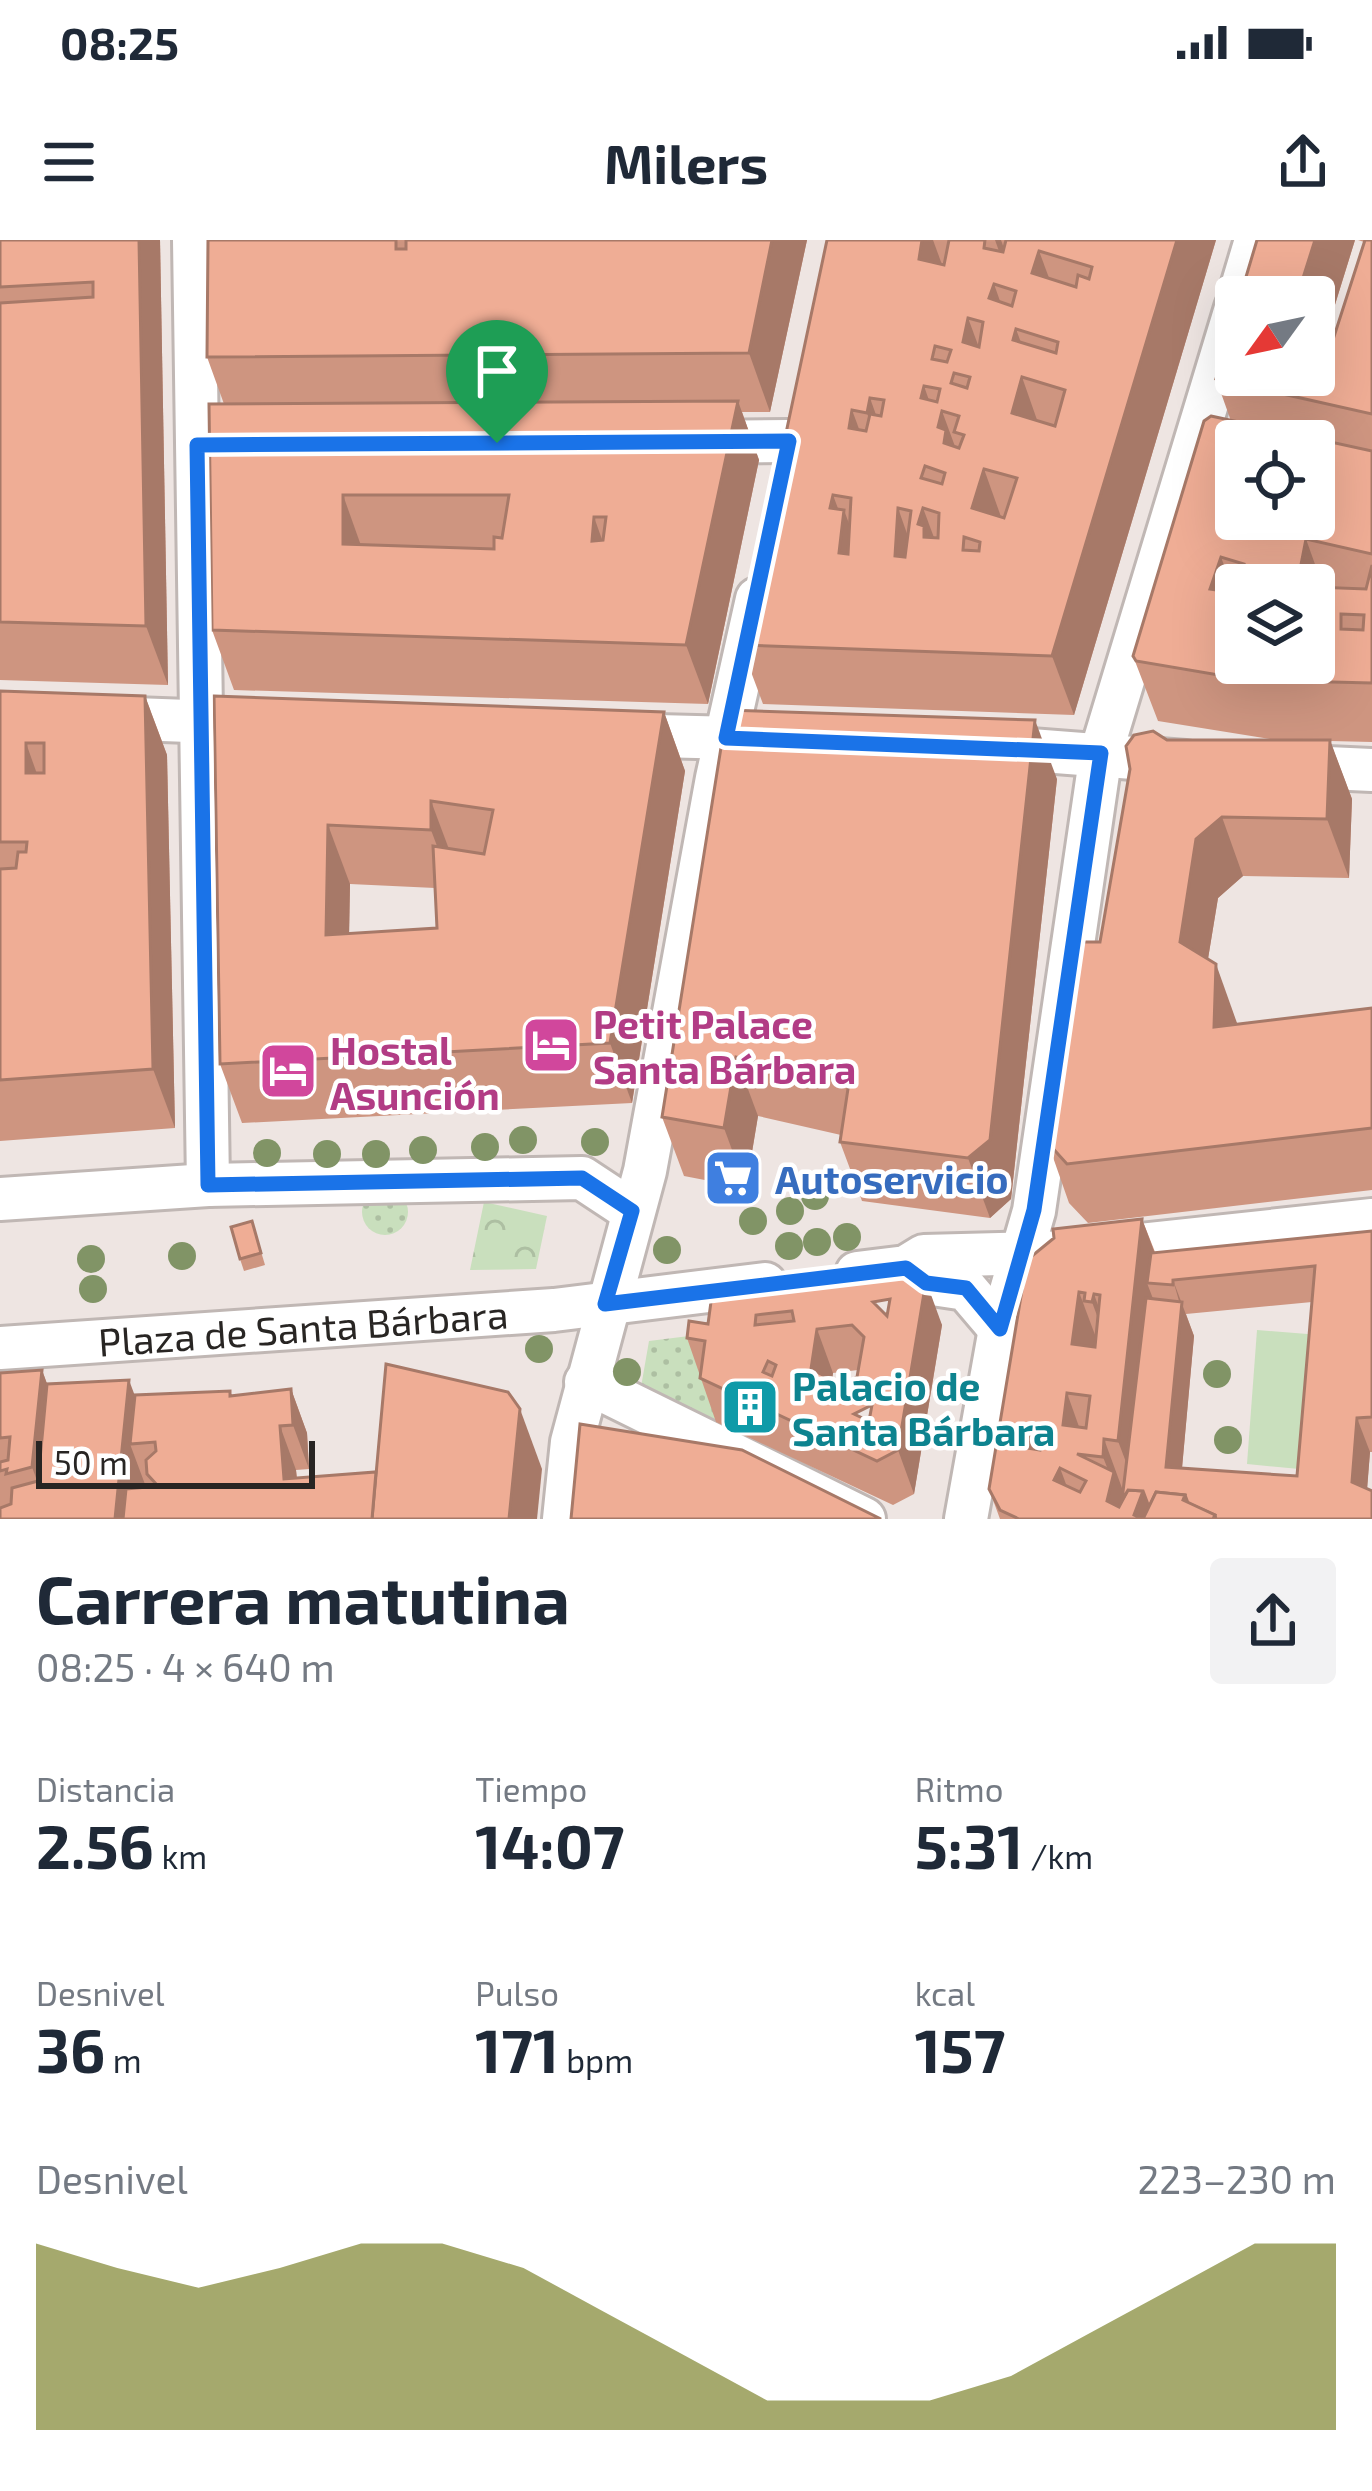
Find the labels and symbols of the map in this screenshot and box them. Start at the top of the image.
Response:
north arrow [1215,276,1335,396]
pin [446,320,548,443]
place label: Petit Palace Santa Bárbara [593,1000,856,1092]
hotel icon: Petit Palace Santa Bárbara [520,1014,582,1076]
place label: Hostal Asunción [330,1026,500,1118]
hotel icon: Hostal Asunción [257,1040,319,1102]
supermarket icon: Autoservicio [702,1147,764,1209]
place label: Autoservicio [775,1155,1008,1202]
street label: Plaza de Santa Bárbara [96,1289,510,1365]
place label: Palacio de Santa Bárbara [792,1362,1055,1454]
building icon: Palacio de Santa Bárbara [719,1376,781,1438]
scale bar [36,1435,315,1488]

